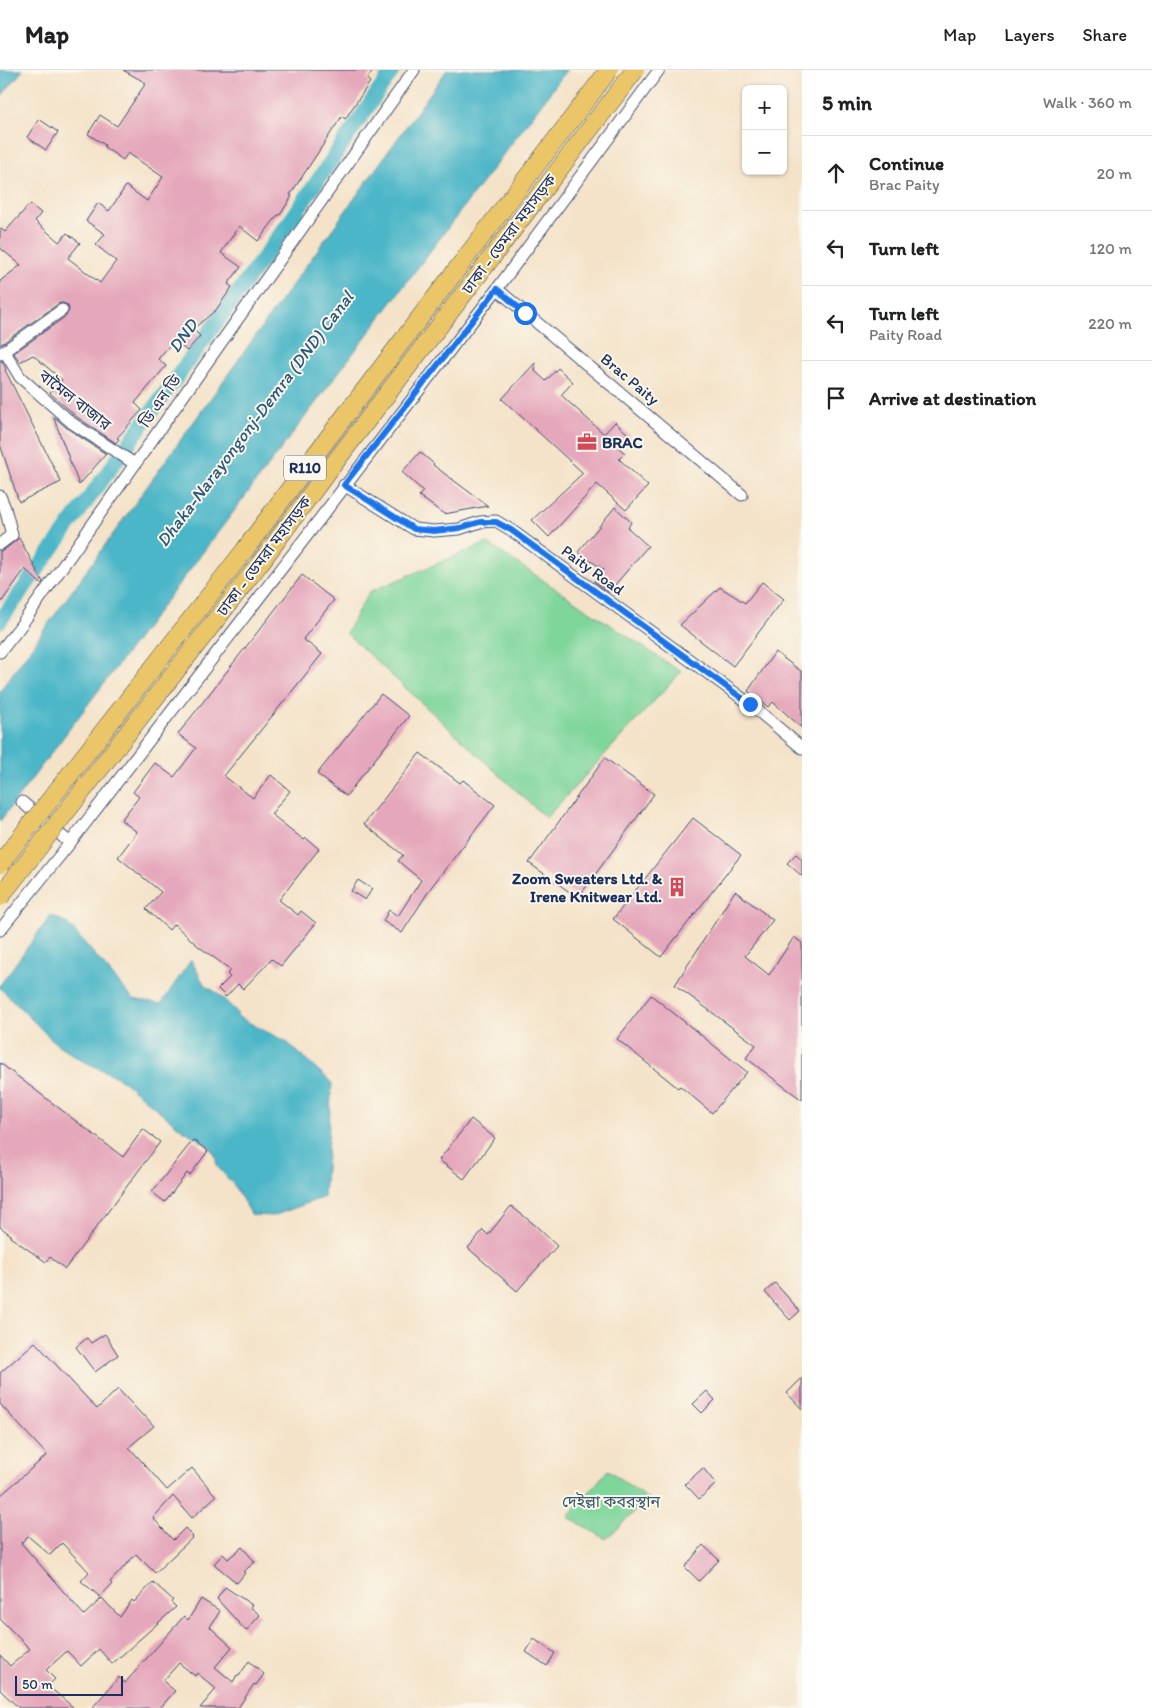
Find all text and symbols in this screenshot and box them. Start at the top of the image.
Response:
text: Map [25,20,69,49]
text: Map [943,24,976,46]
text: Layers [1004,24,1054,46]
text: Share [1082,24,1127,46]
map controls [742,85,787,175]
button: + [742,85,787,130]
text: 5 min [822,90,872,115]
text: Walk · 360 m [1043,93,1132,112]
button: − [742,130,787,175]
text: Continue [869,152,944,175]
icon: ahead [822,159,850,187]
text: 20 m [1097,164,1132,183]
street label: ঢাকা - ডেমরা মহাসড়ক [457,170,561,298]
text: Brac Paity [869,175,940,194]
icon: left [822,234,850,262]
text: Turn left [869,237,939,260]
text: 120 m [1089,239,1132,258]
water label: Dhaka-Narayongonj-Demra (DND) Canal [152,285,359,551]
route start [514,302,537,325]
text: Turn left [869,302,939,325]
icon: left [822,309,850,337]
water label: DND [164,314,203,357]
text: 220 m [1088,314,1132,333]
text: Paity Road [869,325,942,344]
street label: Brac Paity [597,349,663,409]
street label: বামৈল বাজার [34,365,115,434]
street label: ডি এন ডি [134,371,185,432]
icon: arrive [822,384,850,412]
text: Arrive at destination [869,387,1036,410]
office icon: BRAC [576,431,598,453]
place label: BRAC [602,433,643,452]
road number: R110 [284,456,326,480]
street label: ঢাকা - ডেমরা মহাসড়ক [212,492,316,620]
street label: Paity Road [558,541,628,599]
route end [739,693,762,716]
place label: Zoom Sweaters Ltd. & Irene Knitwear Ltd. [512,869,663,906]
building icon: Zoom Sweaters Ltd. & Irene Knitwear Ltd. [666,876,688,898]
park label: দেইল্লা কবরস্থান [562,1492,660,1511]
scale bar [15,1673,122,1696]
text: 50 m [22,1676,53,1693]

